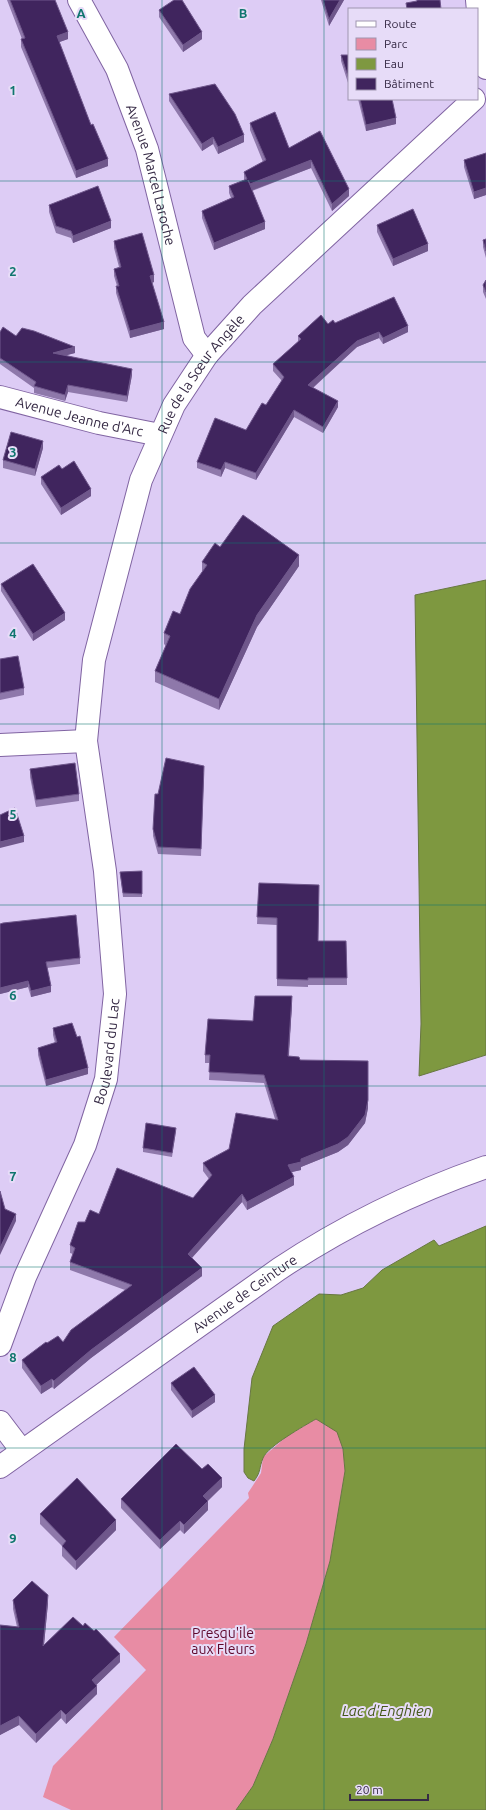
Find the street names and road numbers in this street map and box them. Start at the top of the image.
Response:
street label: Avenue Marcel Laroche [123,102,179,247]
street label: Rue de la Sœur Angèle [154,311,248,436]
street label: Avenue Jeanne d'Arc [14,393,145,440]
street label: Boulevard du Lac [90,997,123,1107]
street label: Avenue de Ceinture [190,1251,300,1336]

